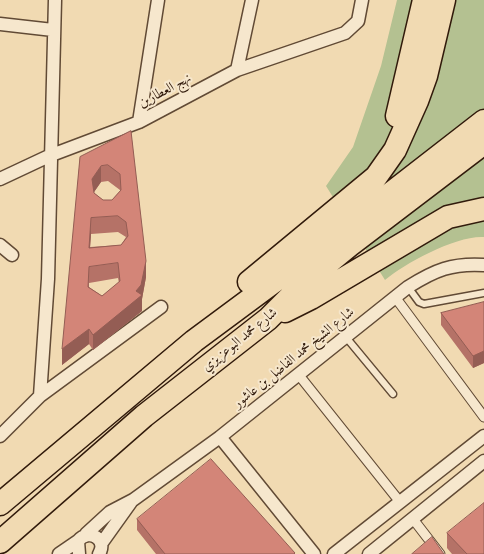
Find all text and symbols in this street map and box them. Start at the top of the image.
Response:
street label: نهج العطارين [136,70,194,112]
street label: شارع محمد البوعزيزي [199,304,281,376]
street label: شارع الشيخ محمد الفاضل بن عاشور [230,304,358,412]

